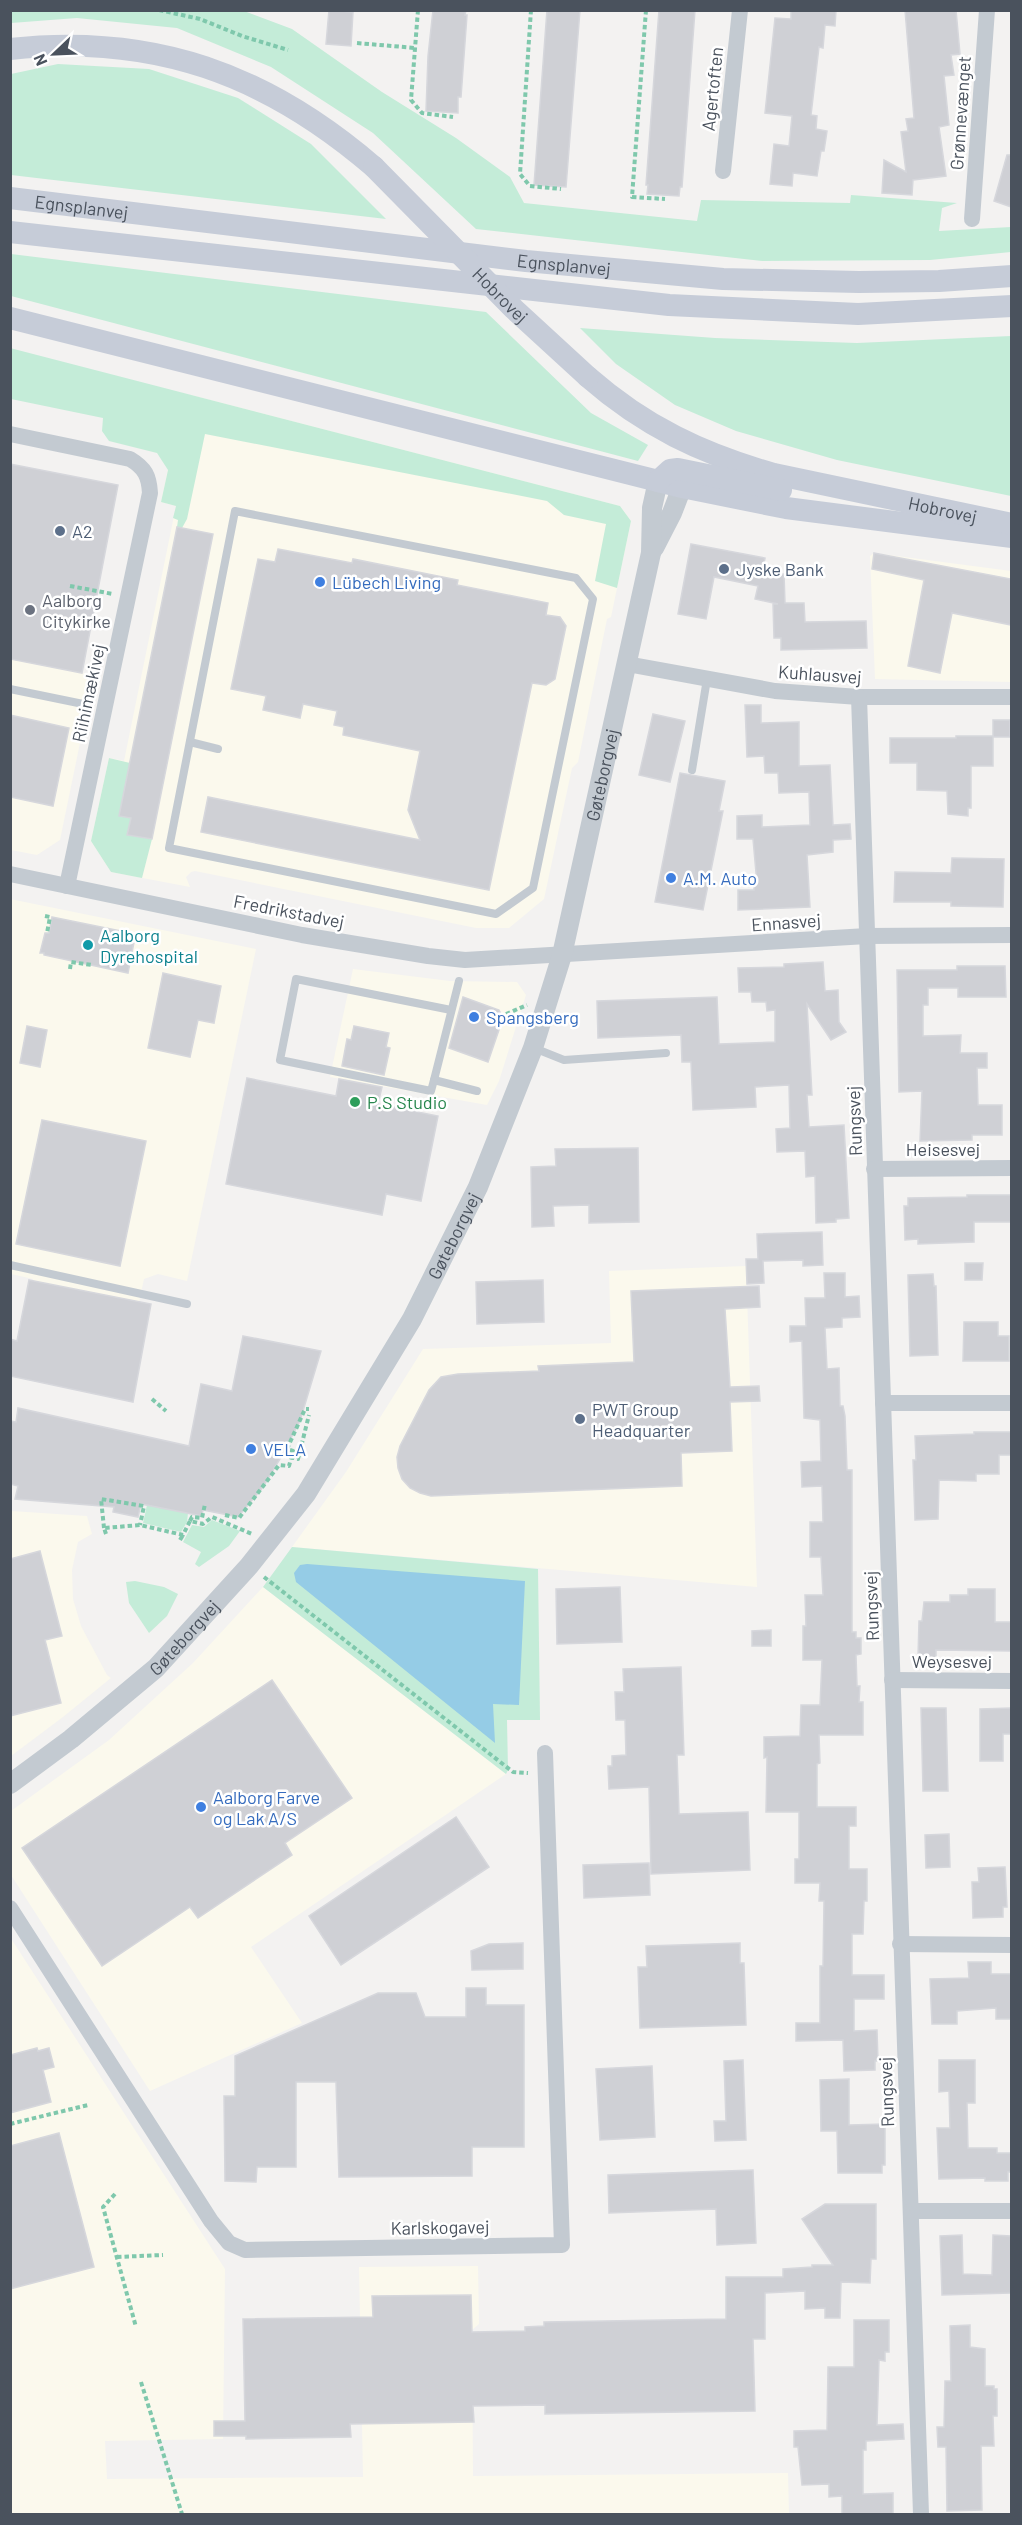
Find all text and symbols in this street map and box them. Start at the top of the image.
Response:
north arrow [24,24,84,84]
street label: Agertoften [697,46,727,132]
text: N [29,51,51,69]
street label: Grønnevænget [945,55,975,171]
street label: Egnsplanvej [33,190,129,223]
street label: Egnsplanvej [516,249,612,280]
street label: Hobrovej [468,263,533,328]
street label: Hobrovej [906,492,979,527]
place label: A2 [72,520,93,542]
marker: A2 [53,524,67,538]
place label: Jyske Bank [736,558,824,580]
marker: Jyske Bank [717,562,731,576]
place label: Lübech Living [332,571,441,593]
marker: Lübech Living [313,575,327,589]
place label: Aalborg Citykirke [42,589,111,632]
marker: Aalborg Citykirke [23,603,37,617]
street label: Riihimækivej [67,642,109,744]
street label: Kuhlausvej [777,660,863,688]
street label: Gøteborgvej [581,727,623,823]
place label: A.M. Auto [683,867,757,889]
marker: A.M. Auto [664,871,678,885]
street label: Fredrikstadvej [232,889,346,933]
street label: Ennasvej [750,909,822,935]
place label: Aalborg Dyrehospital [100,924,198,967]
marker: Aalborg Dyrehospital [81,938,95,952]
place label: Spangsberg [486,1006,579,1028]
marker: Spangsberg [467,1010,481,1024]
street label: Rungsvej [842,1086,866,1156]
place label: P.S Studio [367,1091,447,1113]
marker: P.S Studio [348,1095,362,1109]
street label: Heisesvej [906,1138,980,1160]
street label: Gøteborgvej [423,1189,484,1283]
place label: PWT Group Headquarter [592,1398,691,1441]
marker: PWT Group Headquarter [573,1412,587,1426]
place label: VELA [263,1438,306,1460]
marker: VELA [244,1442,258,1456]
street label: Rungsvej [859,1571,883,1641]
street label: Gøteborgvej [145,1595,224,1680]
street label: Weysesvej [912,1650,992,1672]
place label: Aalborg Farve og Lak A/S [213,1786,320,1829]
marker: Aalborg Farve og Lak A/S [194,1800,208,1814]
street label: Rungsvej [874,2057,898,2127]
street label: Karlskogavej [390,2215,490,2239]

